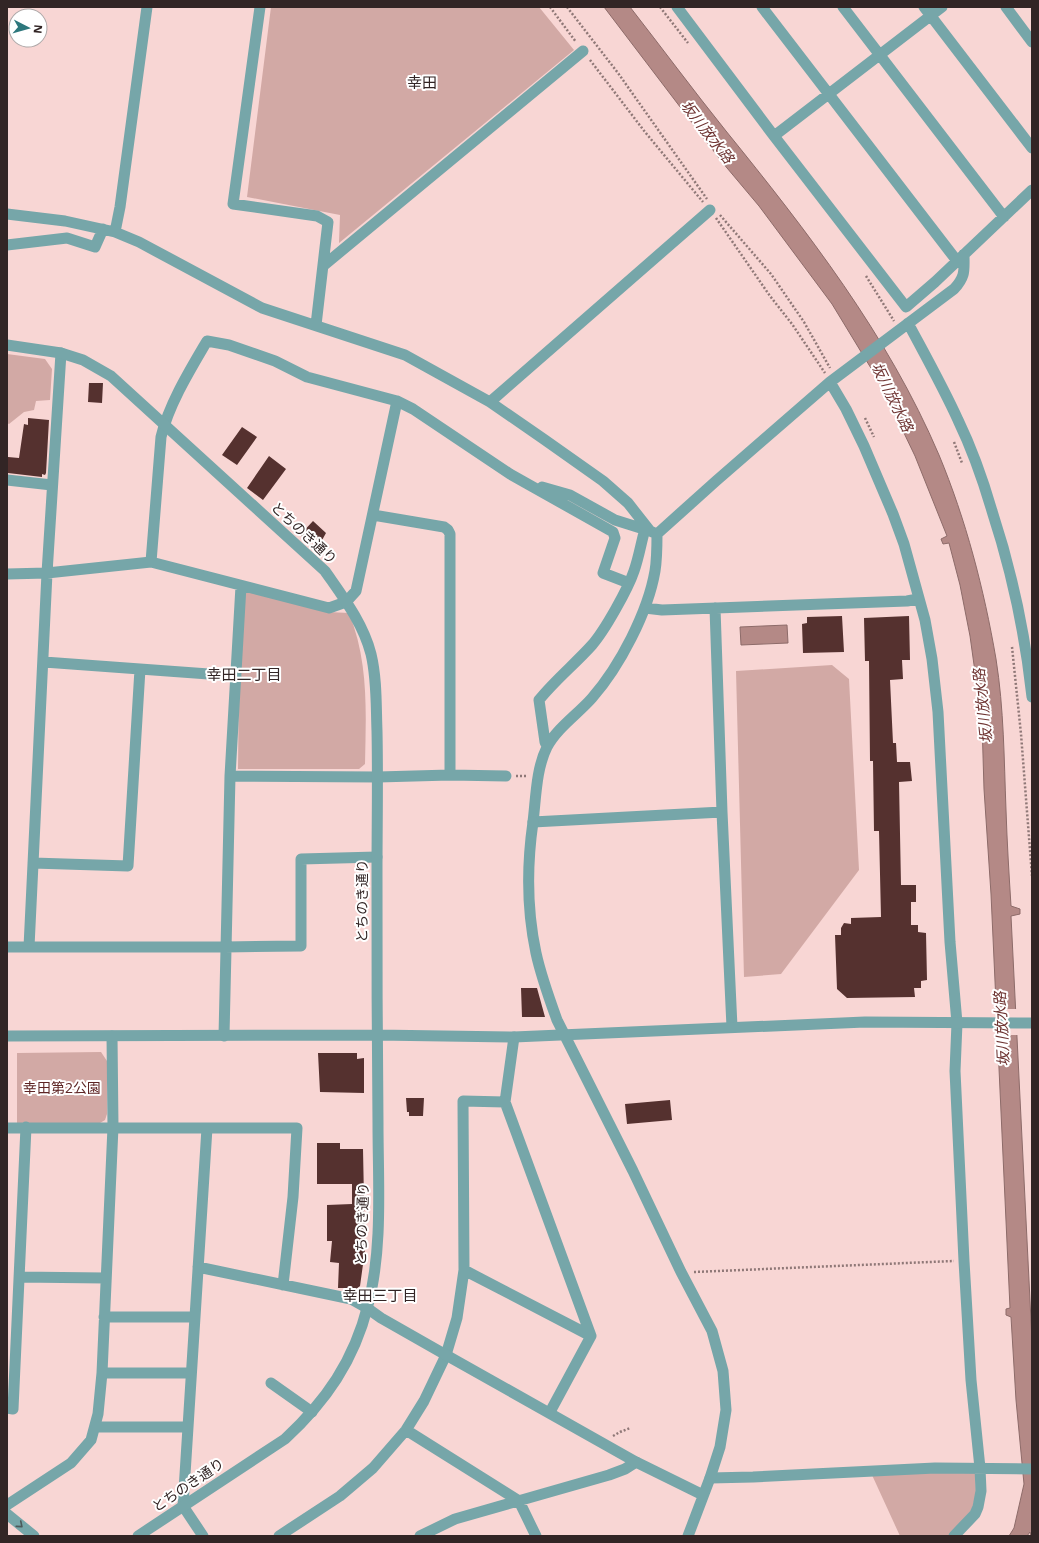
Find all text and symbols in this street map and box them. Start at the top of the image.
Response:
north arrow [8,8,48,48]
text: N [31,24,46,34]
district label: 幸田 [407,72,437,92]
water label: 坂川放水路 [677,96,740,169]
water label: 坂川放水路 [867,358,919,436]
street label: とちのき通り [267,497,341,568]
district label: 幸田二丁目 [206,664,282,684]
water label: 坂川放水路 [968,666,996,744]
street label: とちのき通り [352,859,371,943]
water label: 坂川放水路 [989,989,1013,1067]
park label: 幸田第2公園 [23,1078,101,1097]
street label: とちのき通り [351,1182,372,1266]
district label: 幸田三丁目 [342,1285,418,1305]
street label: とちのき通り [148,1453,228,1516]
one-way arrow [16,1520,23,1527]

